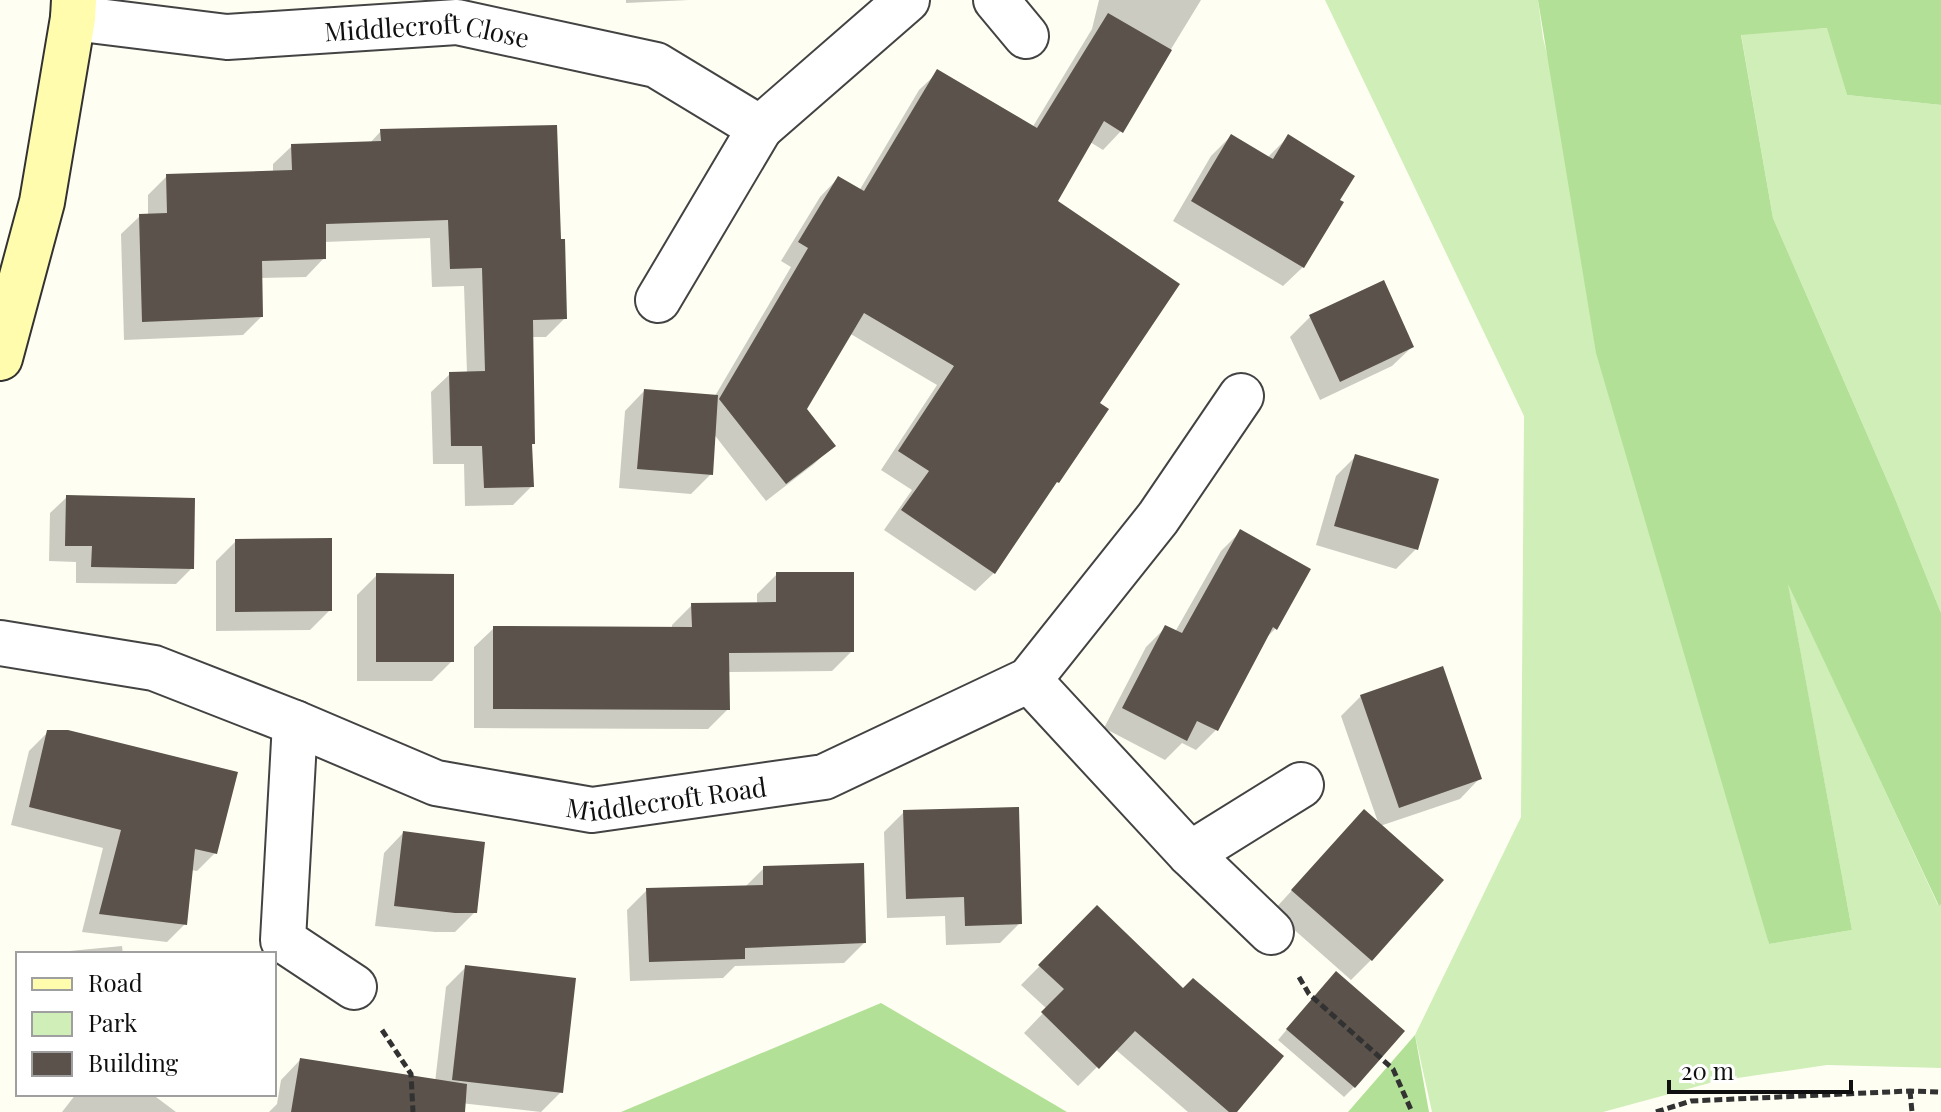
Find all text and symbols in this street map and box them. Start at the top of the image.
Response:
street label: Middlecroft Close [323,4,533,55]
street label: Middlecroft Road [564,768,769,828]
legend [16,952,276,1096]
text: Road [88,966,143,998]
text: Park [88,1006,138,1038]
scale bar [1669,1044,1851,1094]
text: Building [88,1046,179,1078]
text: 20 m [1681,1054,1734,1086]

